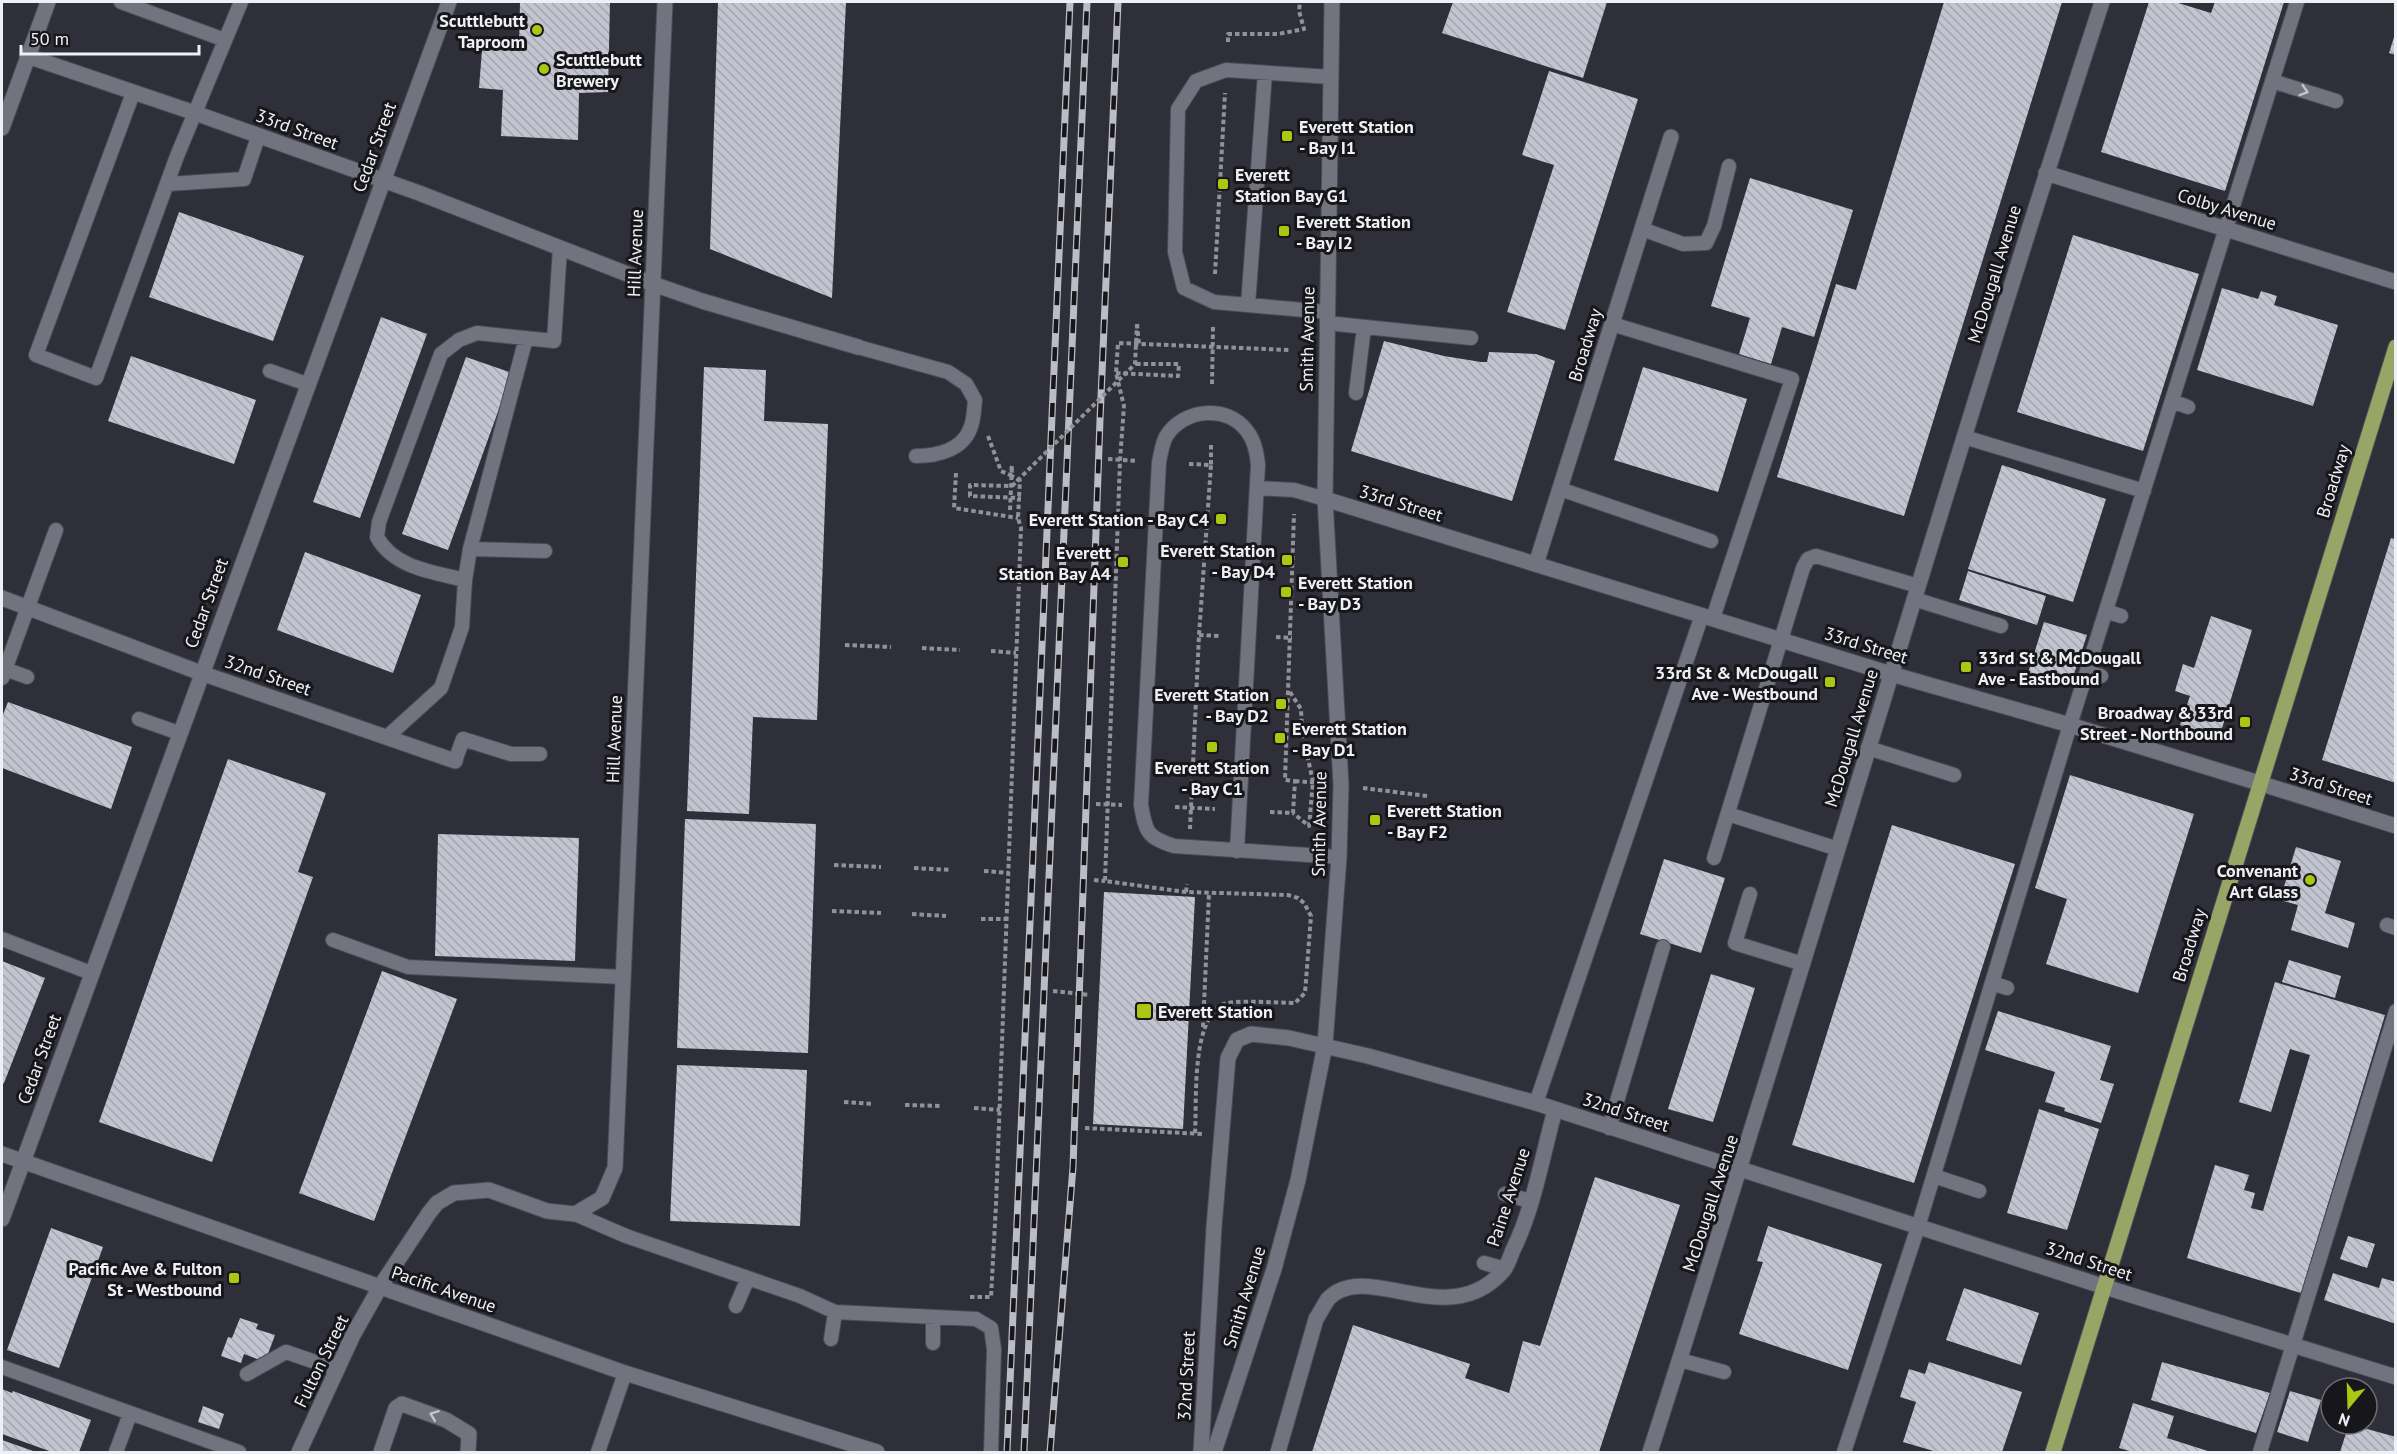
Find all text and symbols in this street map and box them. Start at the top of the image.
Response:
place label: Scuttlebutt Taproom [439,9,526,53]
scale bar [21,18,200,56]
marker: Scuttlebutt Taproom [530,23,544,37]
text: 50 m [30,27,69,50]
place label: Scuttlebutt Brewery [556,48,642,92]
marker: Scuttlebutt Brewery [537,62,551,76]
one-way arrow [2298,84,2309,96]
street label: Cedar Street [347,99,401,195]
street label: 33rd Street [253,103,341,155]
place label: Everett Station - Bay I1 [1299,115,1414,159]
marker: Everett Station - Bay I1 [1280,129,1294,143]
place label: Everett Station Bay G1 [1235,163,1348,207]
marker: Everett Station Bay G1 [1216,177,1230,191]
street label: Colby Avenue [2175,183,2279,235]
street label: McDougall Avenue [1962,202,2026,346]
street label: Hill Avenue [622,209,648,297]
place label: Everett Station - Bay I2 [1296,210,1411,254]
marker: Everett Station - Bay I2 [1277,224,1291,238]
street label: Smith Avenue [1295,286,1319,392]
street label: Broadway [1563,305,1607,384]
street label: Broadway [2311,441,2355,520]
street label: 33rd Street [1356,479,1446,527]
place label: Everett Station - Bay C4 [1029,508,1209,531]
marker: Everett Station - Bay C4 [1214,512,1228,526]
place label: Everett Station - Bay D4 [1160,539,1275,583]
place label: Everett Station Bay A4 [999,541,1112,585]
marker: Everett Station - Bay D4 [1280,553,1294,567]
street label: Cedar Street [179,555,233,651]
marker: Everett Station Bay A4 [1116,555,1130,569]
place label: Everett Station - Bay D3 [1298,571,1413,615]
marker: Everett Station - Bay D3 [1279,585,1293,599]
street label: 33rd Street [1821,621,1911,669]
place label: 33rd St & McDougall Ave - Eastbound [1978,646,2142,690]
street label: 32nd Street [222,649,314,701]
marker: 33rd St & McDougall Ave - Eastbound [1959,660,1973,674]
place label: 33rd St & McDougall Ave - Westbound [1655,661,1819,705]
street label: McDougall Avenue [1819,666,1883,810]
marker: 33rd St & McDougall Ave - Westbound [1823,675,1837,689]
place label: Everett Station - Bay D2 [1154,683,1269,727]
street label: Hill Avenue [601,695,627,783]
marker: Everett Station - Bay D2 [1274,697,1288,711]
place label: Broadway & 33rd Street - Northbound [2080,701,2233,745]
marker: Broadway & 33rd Street - Northbound [2238,715,2252,729]
place label: Everett Station - Bay D1 [1292,717,1407,761]
marker: Everett Station - Bay D1 [1273,731,1287,745]
marker: Everett Station - Bay C1 [1205,740,1219,754]
place label: Everett Station - Bay C1 [1155,756,1269,800]
street label: 33rd Street [2286,762,2376,810]
street label: Smith Avenue [1307,771,1331,877]
place label: Everett Station - Bay F2 [1387,799,1502,843]
marker: Everett Station - Bay F2 [1368,813,1382,827]
place label: Convenant Art Glass [2217,859,2299,903]
marker: Convenant Art Glass [2303,873,2317,887]
street label: Broadway [2167,905,2211,984]
place label: Everett Station [1158,1000,1273,1023]
marker: Everett Station [1135,1002,1153,1020]
street label: Cedar Street [12,1011,66,1107]
street label: 32nd Street [1580,1087,1672,1137]
street label: McDougall Avenue [1677,1131,1743,1275]
street label: Paine Avenue [1481,1145,1535,1249]
street label: 32nd Street [2043,1236,2135,1286]
street label: Smith Avenue [1218,1243,1270,1351]
place label: Pacific Ave & Fulton St - Westbound [68,1257,222,1301]
street label: Pacific Avenue [389,1260,499,1318]
marker: Pacific Ave & Fulton St - Westbound [227,1271,241,1285]
street label: Fulton Street [289,1311,353,1411]
street label: 32nd Street [1172,1330,1200,1422]
north arrow [2319,1376,2379,1436]
text: N [2336,1409,2352,1431]
one-way arrow [429,1410,440,1423]

